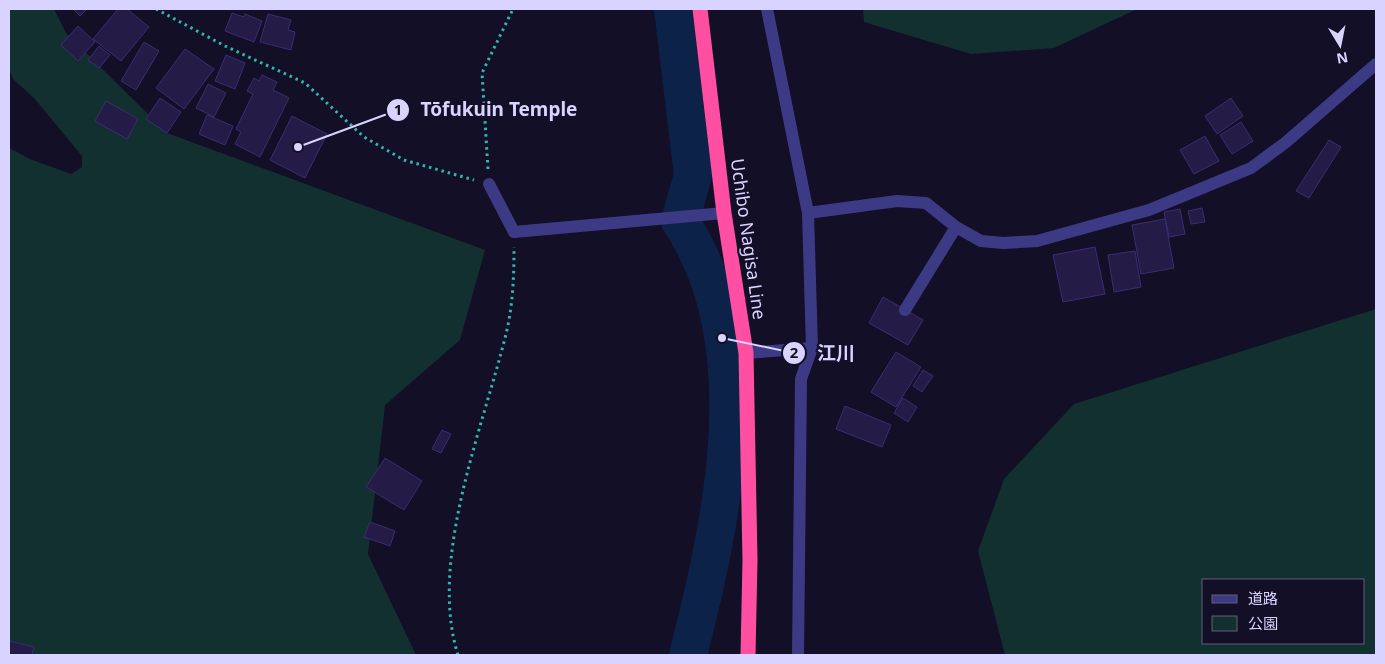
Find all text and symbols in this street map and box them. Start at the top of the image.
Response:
north arrow [1315,20,1365,70]
text: N [1335,48,1350,69]
callout: Tōfukuin Temple [386,93,587,127]
text: Tōfukuin Temple [421,96,577,122]
text: 1 [394,99,402,119]
street label: Uchibo Nagisa Line [726,157,772,321]
callout: 江川 [782,336,865,370]
text: 江川 [817,340,855,366]
text: 2 [790,342,799,362]
legend [1202,579,1365,644]
text: 道路 [1248,588,1278,608]
text: 公園 [1248,613,1278,633]

